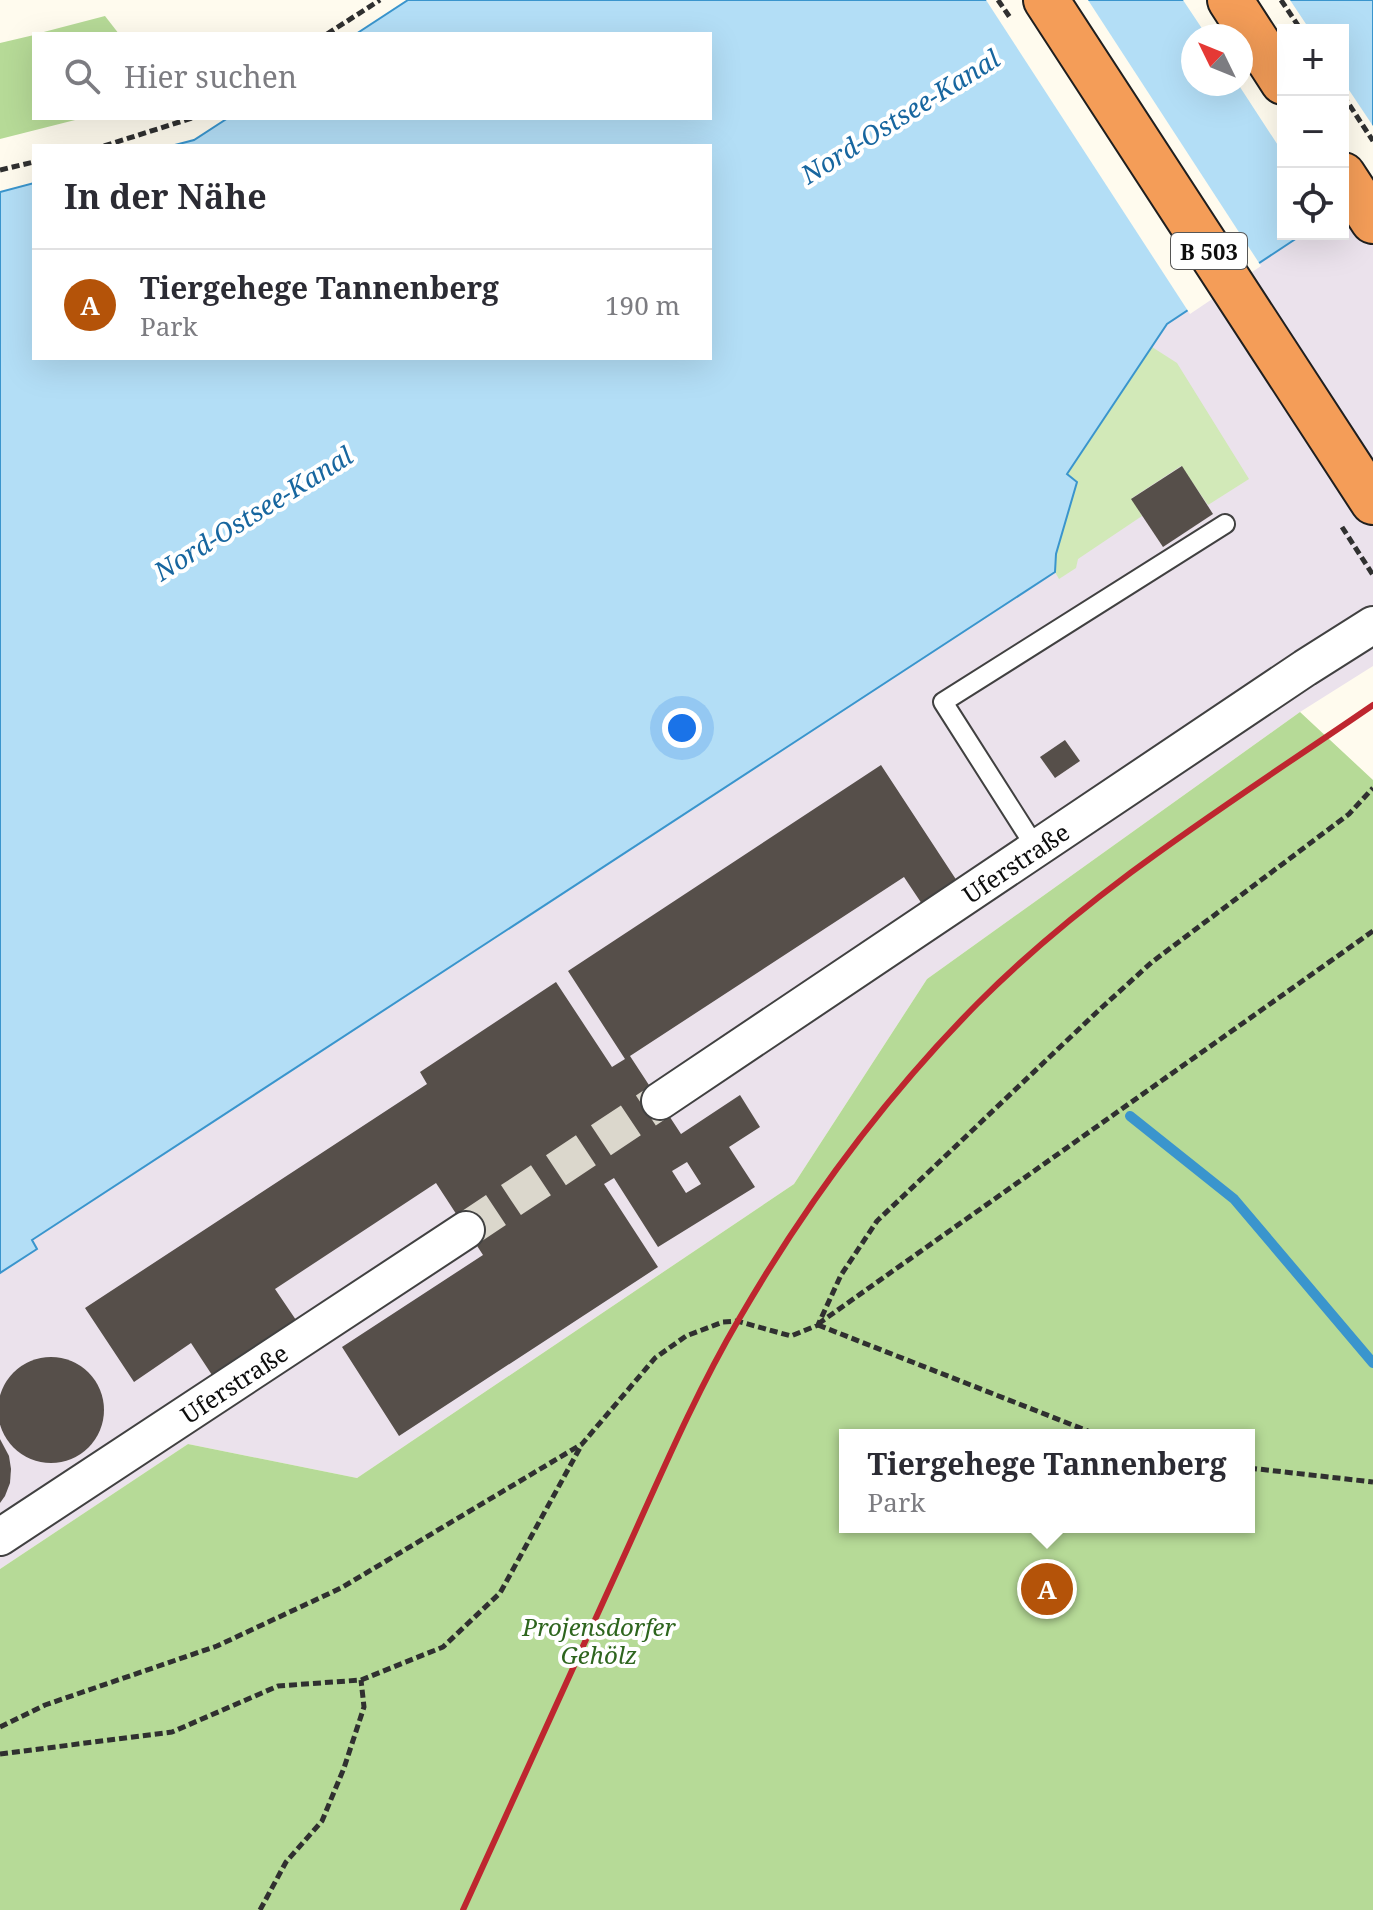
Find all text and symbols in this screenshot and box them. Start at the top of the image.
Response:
north arrow [1181,24,1253,96]
map controls [1277,24,1349,240]
button: + [1277,24,1349,96]
search box [32,32,712,120]
water label: Nord-Ostsee-Kanal [793,40,1006,192]
icon: search [60,54,104,98]
text: Hier suchen [124,56,297,97]
button: − [1277,96,1349,168]
button: locate [1277,168,1349,240]
text: In der Nähe [64,173,267,219]
road number: B 503 [1171,233,1247,269]
text: Tiergehege Tannenberg [140,267,499,308]
text: A [80,287,100,323]
text: 190 m [605,287,680,323]
text: Park [140,308,198,344]
water label: Nord-Ostsee-Kanal [146,437,359,589]
your location [662,708,702,748]
street label: Uferstraße [955,815,1075,910]
street label: Uferstraße [174,1336,294,1430]
popup [839,1429,1255,1533]
text: Tiergehege Tannenberg [868,1443,1226,1484]
text: Park [868,1484,925,1520]
pin: A [1021,1559,1073,1619]
park label: Projensdorfer Gehölz [521,1610,676,1671]

